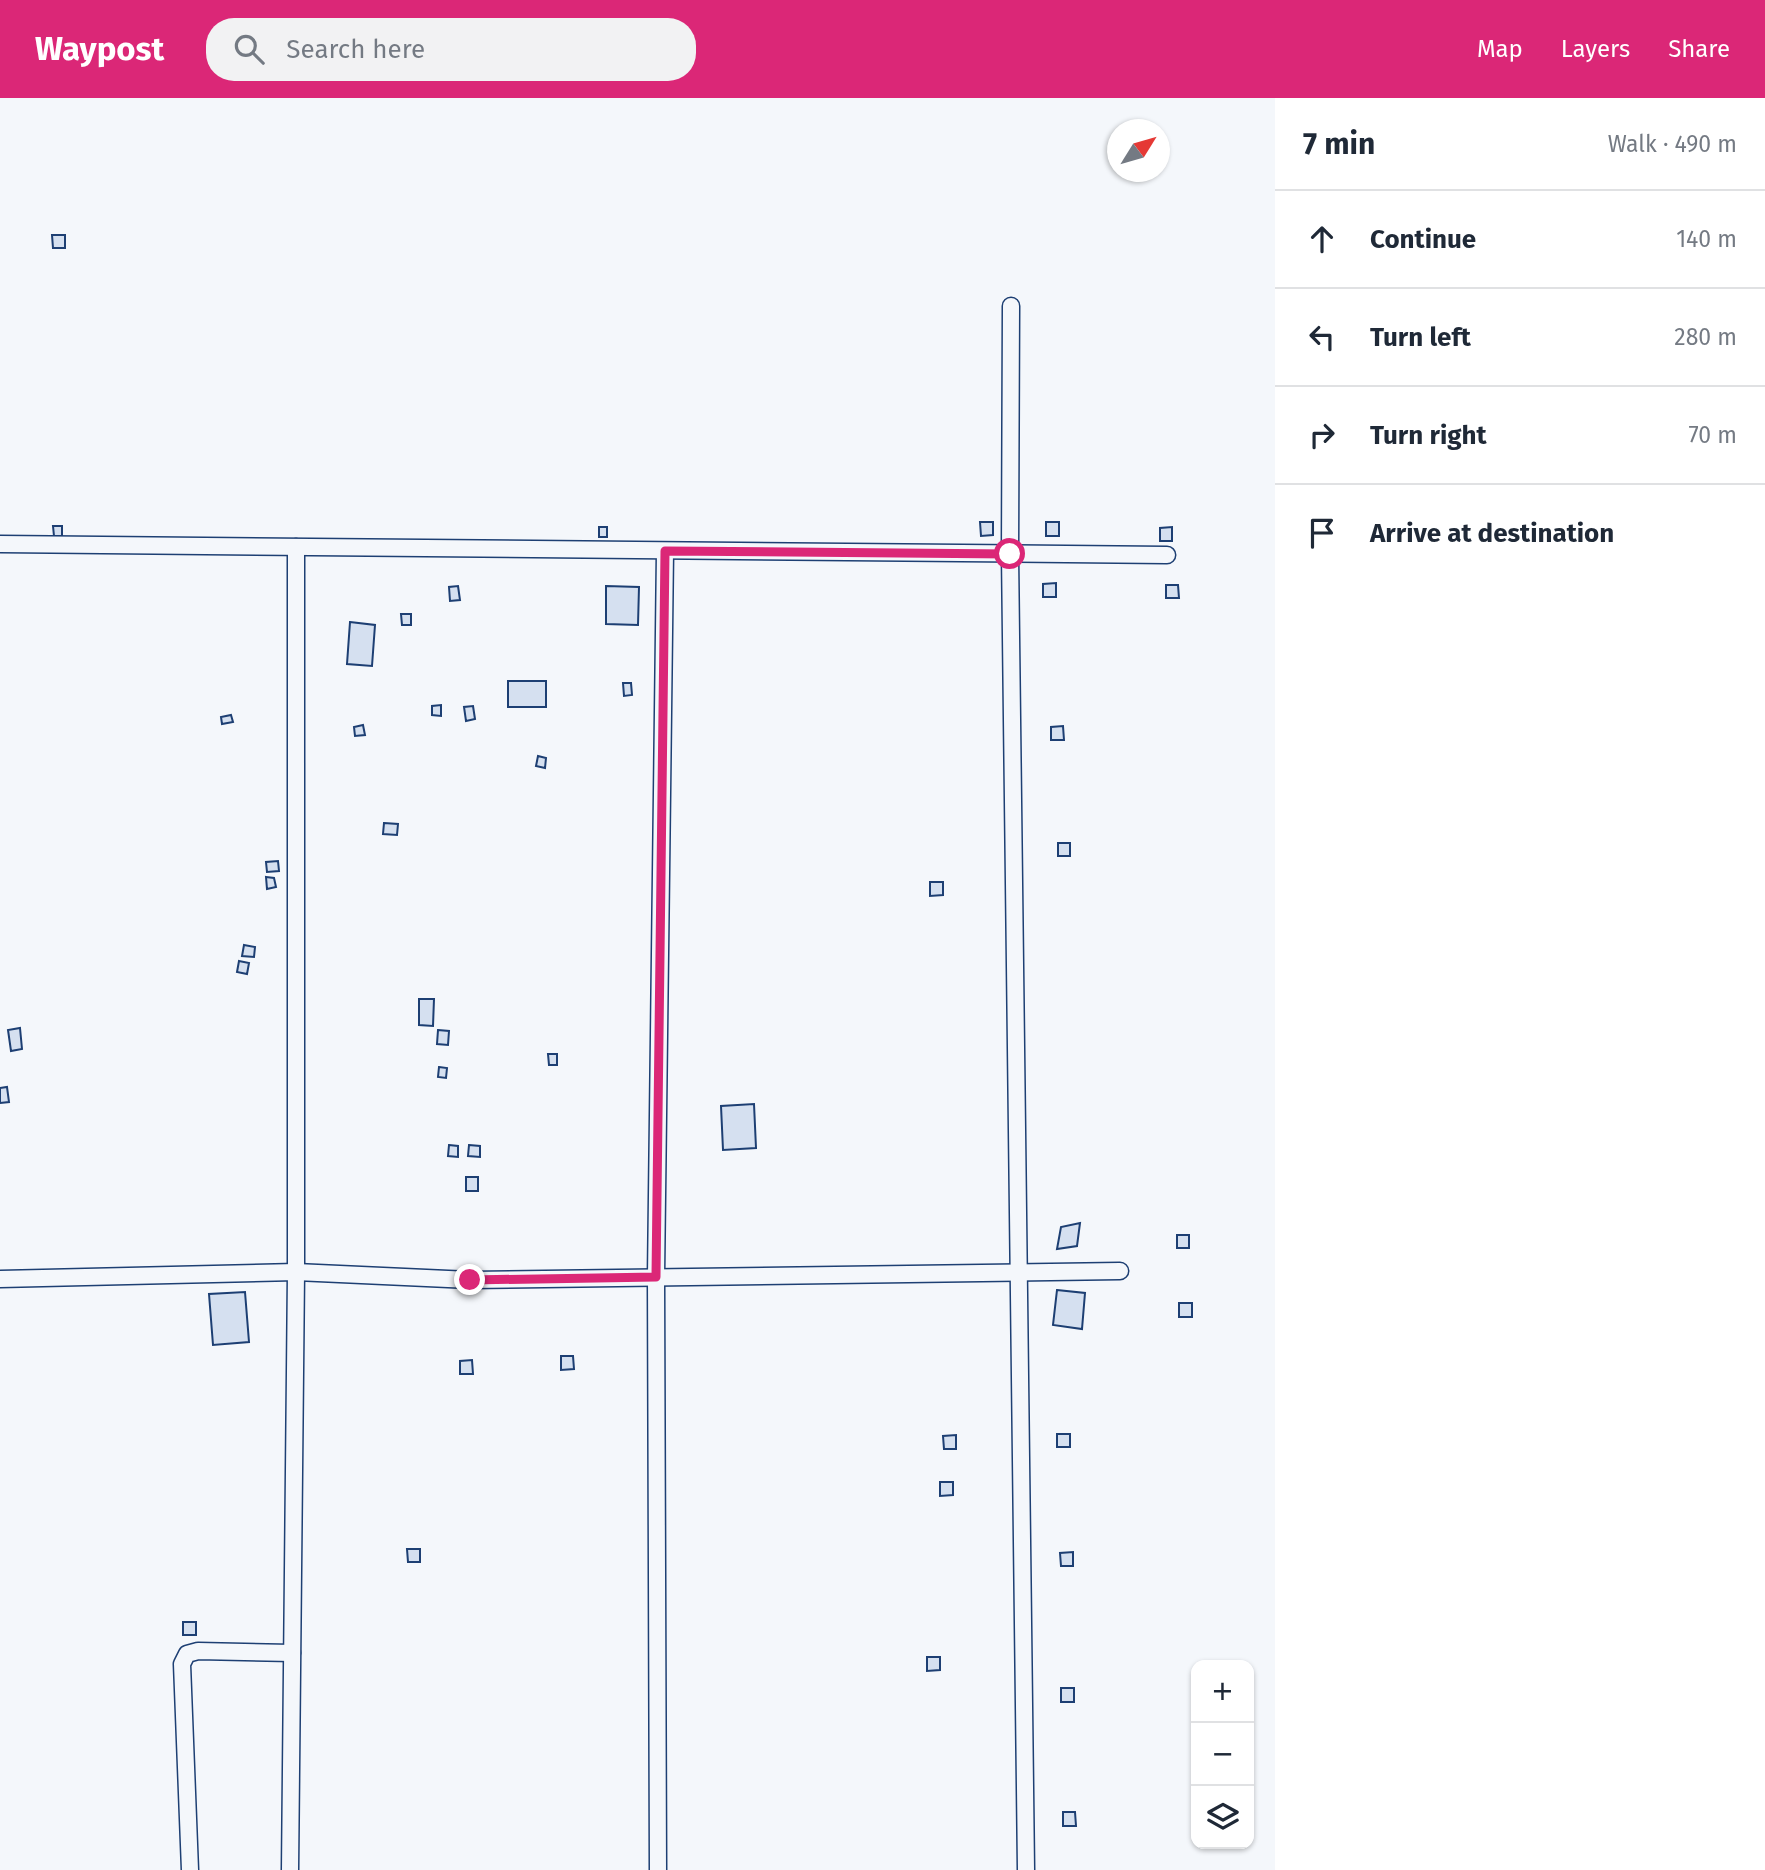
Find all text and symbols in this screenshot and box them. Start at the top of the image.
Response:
search box [206,18,696,81]
text: Waypost [35,29,164,69]
icon: search [230,30,268,68]
text: Search here [286,34,425,65]
text: Map [1477,35,1523,63]
text: Layers [1561,35,1630,63]
text: Share [1668,35,1730,63]
north arrow [1107,119,1170,182]
text: 7 min [1303,126,1375,162]
text: Walk · 490 m [1608,130,1737,158]
icon: ahead [1303,220,1341,258]
text: Continue [1370,224,1476,255]
text: 140 m [1676,225,1737,253]
icon: left [1303,318,1341,356]
text: Turn left [1370,322,1471,353]
text: 280 m [1674,323,1737,351]
icon: right [1303,416,1341,454]
text: Turn right [1370,420,1487,451]
text: 70 m [1688,421,1737,449]
icon: arrive [1303,514,1341,552]
text: Arrive at destination [1370,518,1614,549]
route start [994,538,1025,569]
route end [454,1264,485,1295]
map controls [1191,1660,1254,1849]
button: + [1191,1660,1254,1723]
button: − [1191,1723,1254,1786]
button: layers [1191,1786,1254,1849]

